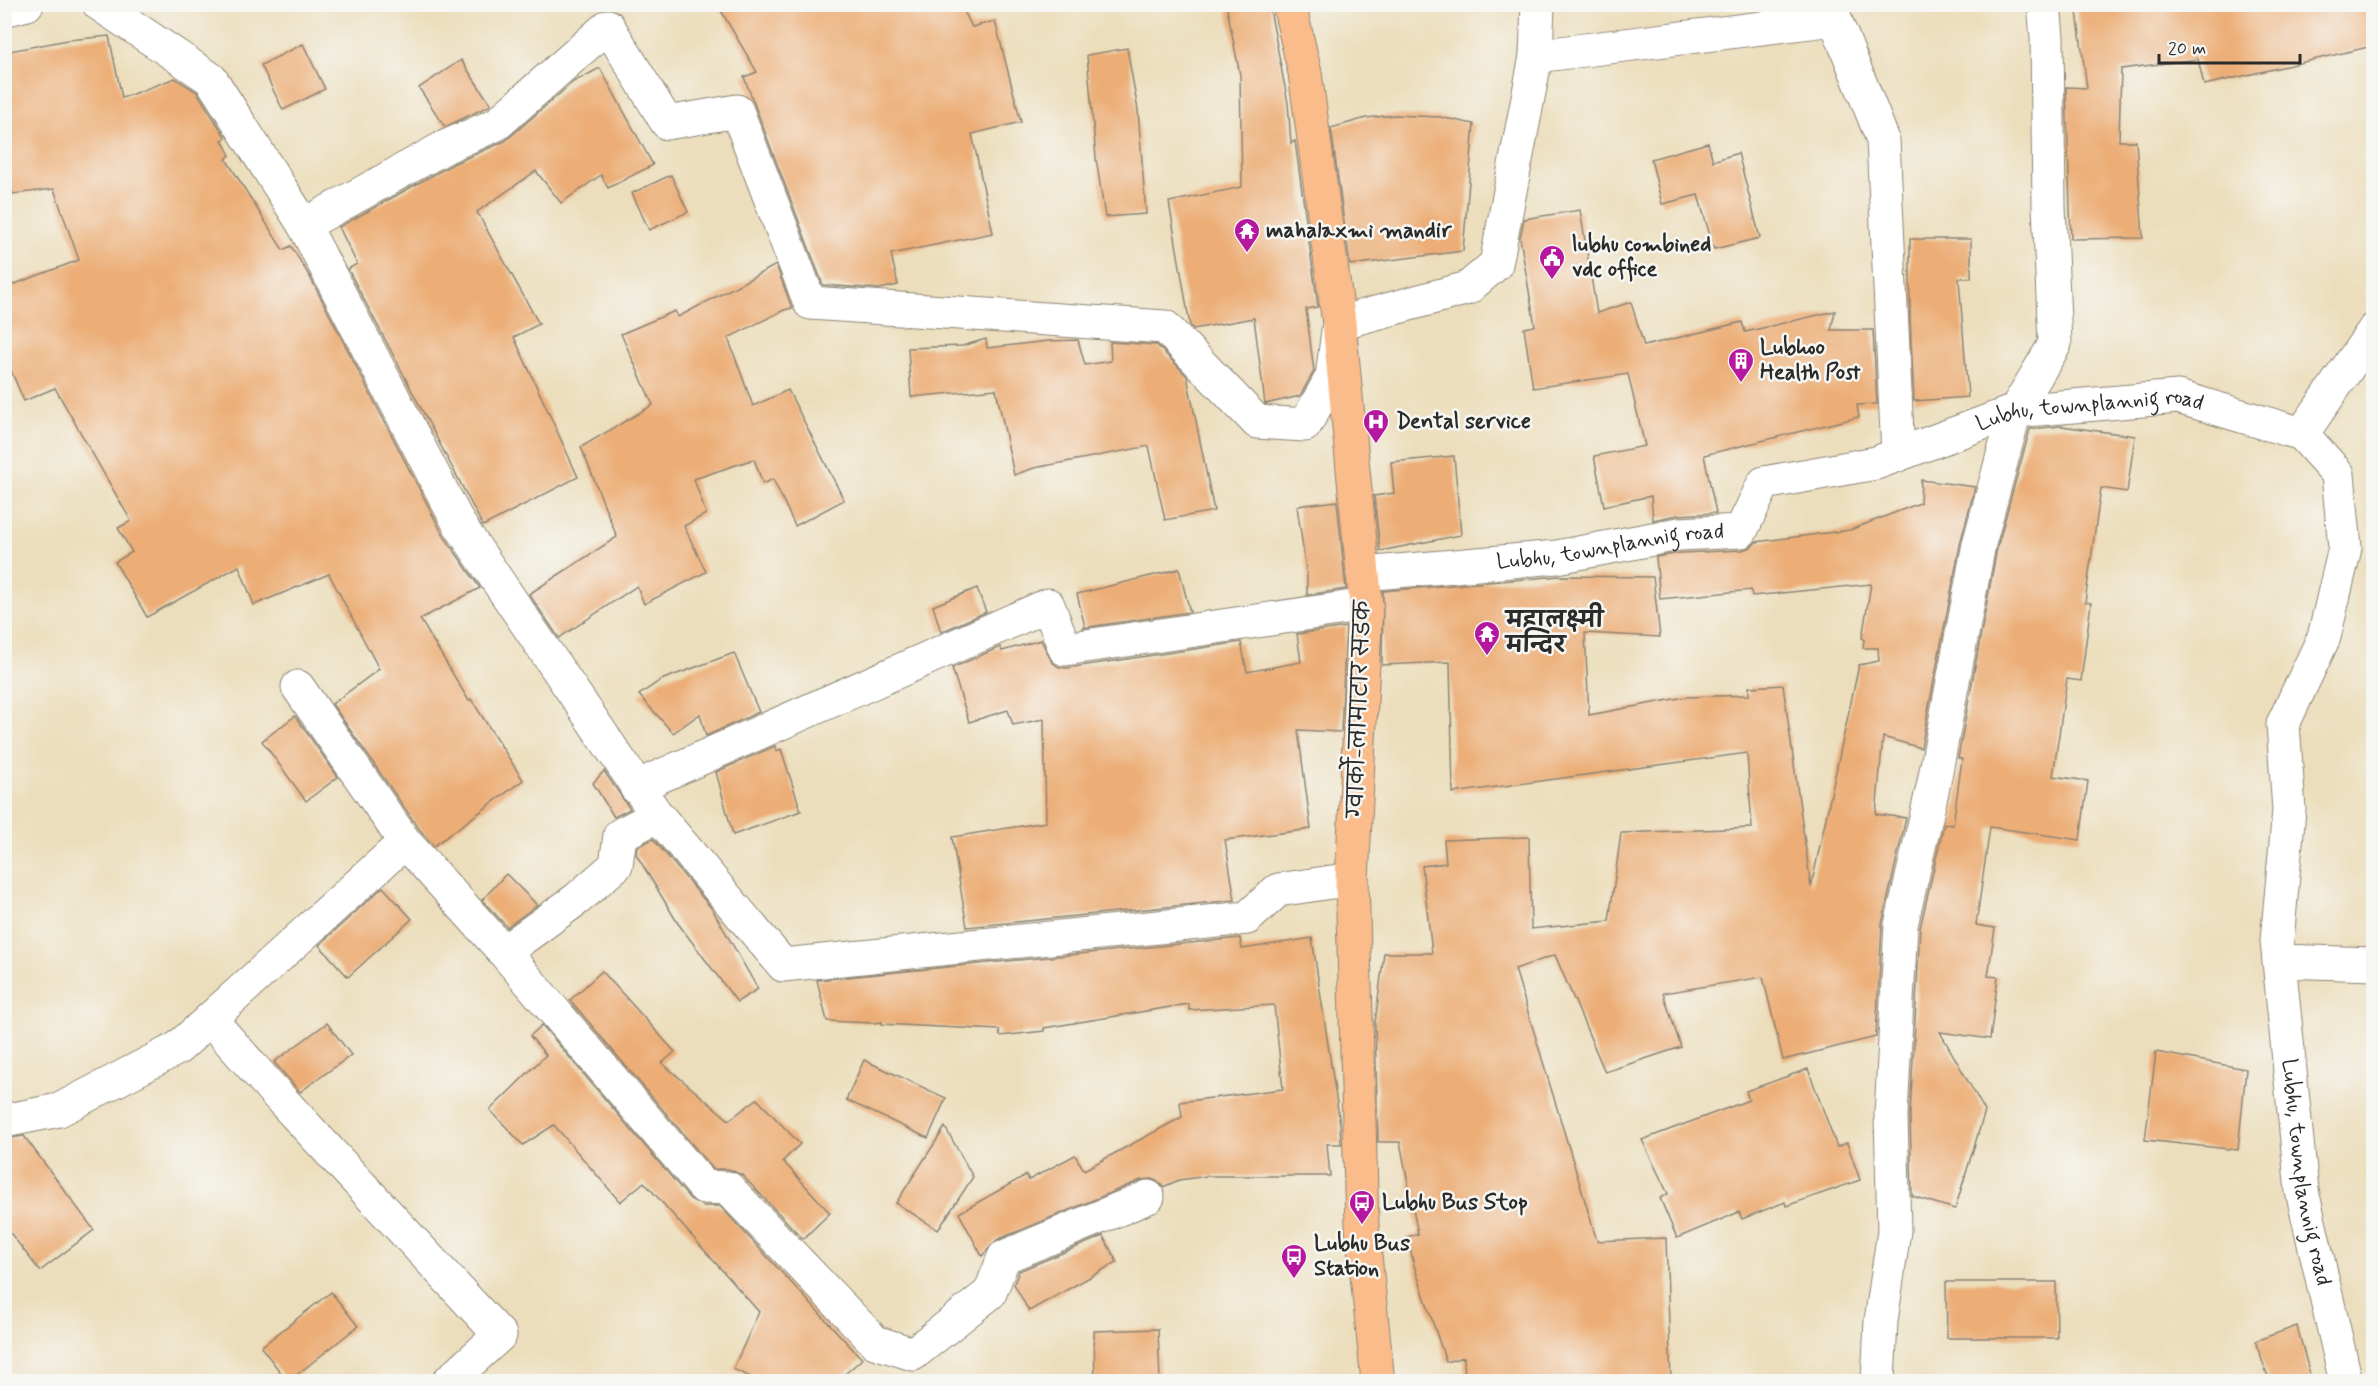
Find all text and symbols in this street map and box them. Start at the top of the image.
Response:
scale bar [2159,27,2300,65]
text: 20 m [2168,37,2206,61]
temple icon: mahalaxmi mandir [1232,216,1262,254]
place label: mahalaxmi mandir [1266,217,1452,245]
place label: lubhu combined vdc office [1572,231,1711,284]
public building icon: lubhu combined vdc office [1537,243,1567,281]
place label: Lubhoo Health Post [1760,334,1861,387]
building icon: Lubhoo Health Post [1726,346,1756,384]
street label: Lubhu, townplannig road [1972,383,2207,438]
hospital icon: Dental service [1361,407,1391,445]
place label: Dental service [1396,408,1531,436]
street label: Lubhu, townplannig road [1495,518,1725,576]
street label: ग्वार्को-लामाटार सडक [1336,598,1378,819]
place label: महालक्ष्मी मन्दिर [1504,602,1606,660]
temple icon: महालक्ष्मी मन्दिर [1472,619,1502,657]
street label: Lubhu, townplannig road [2275,1057,2337,1288]
bus stop icon: Lubhu Bus Stop [1347,1188,1377,1226]
place label: Lubhu Bus Stop [1382,1189,1528,1217]
place label: Lubhu Bus Station [1314,1230,1410,1283]
bus stop icon: Lubhu Bus Station [1279,1242,1309,1280]

